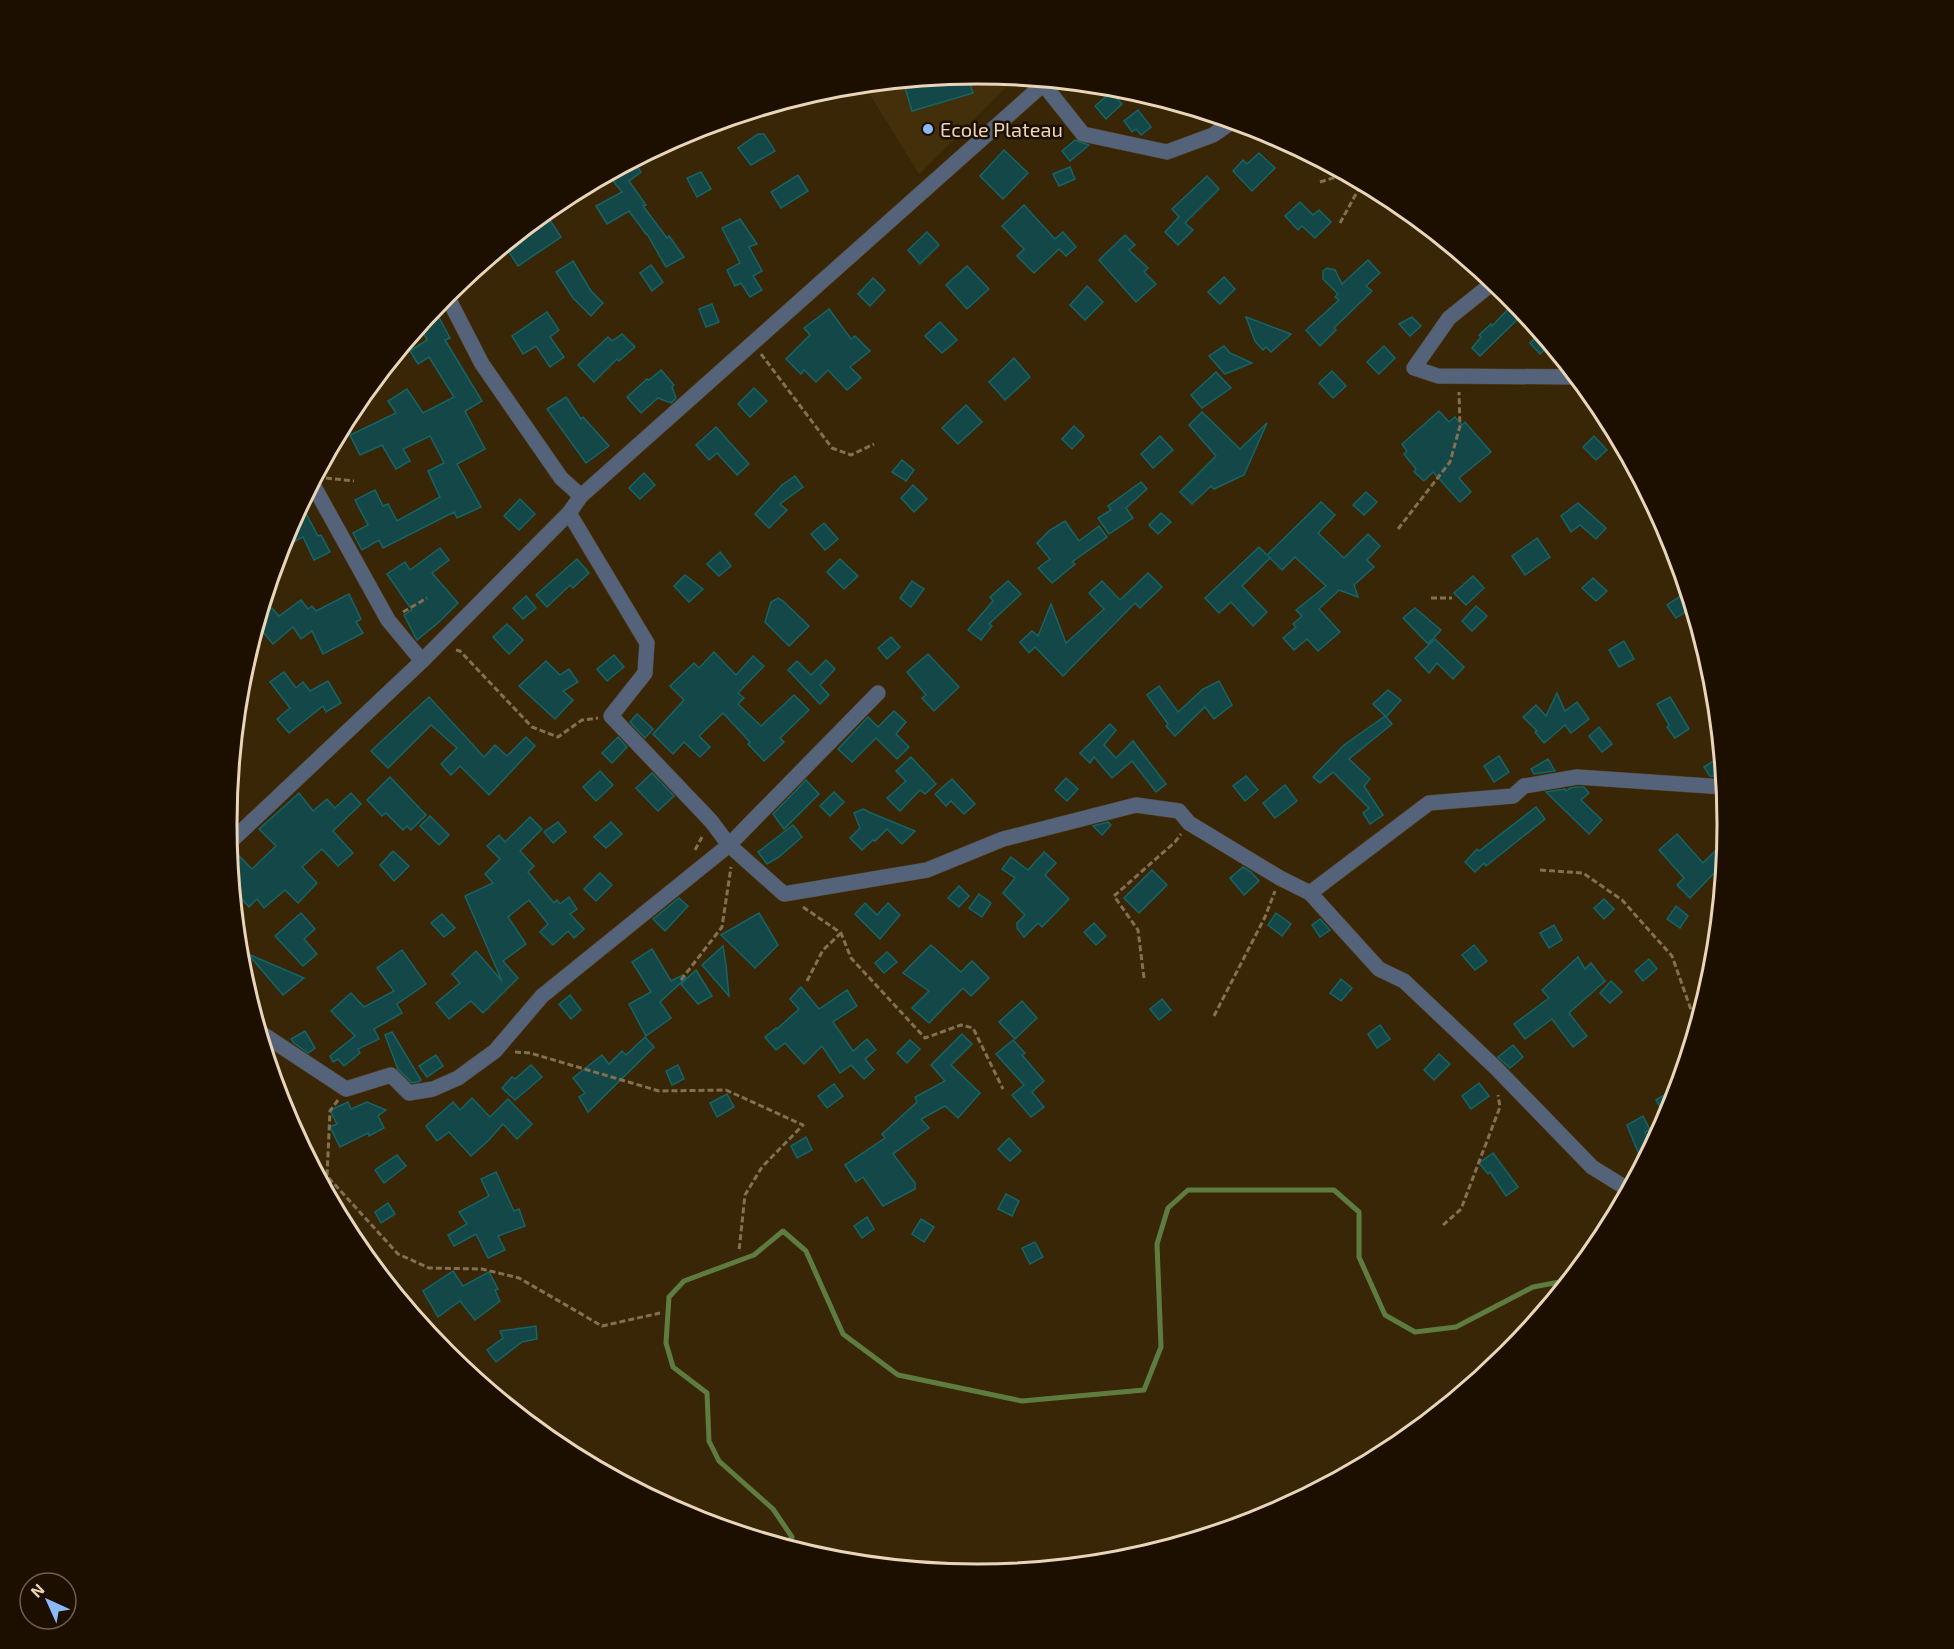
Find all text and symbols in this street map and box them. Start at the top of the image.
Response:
place label: Ecole Plateau [940,117,1063,141]
marker: Ecole Plateau [921,122,935,136]
north arrow [18,1571,78,1631]
text: N [26,1579,48,1601]

